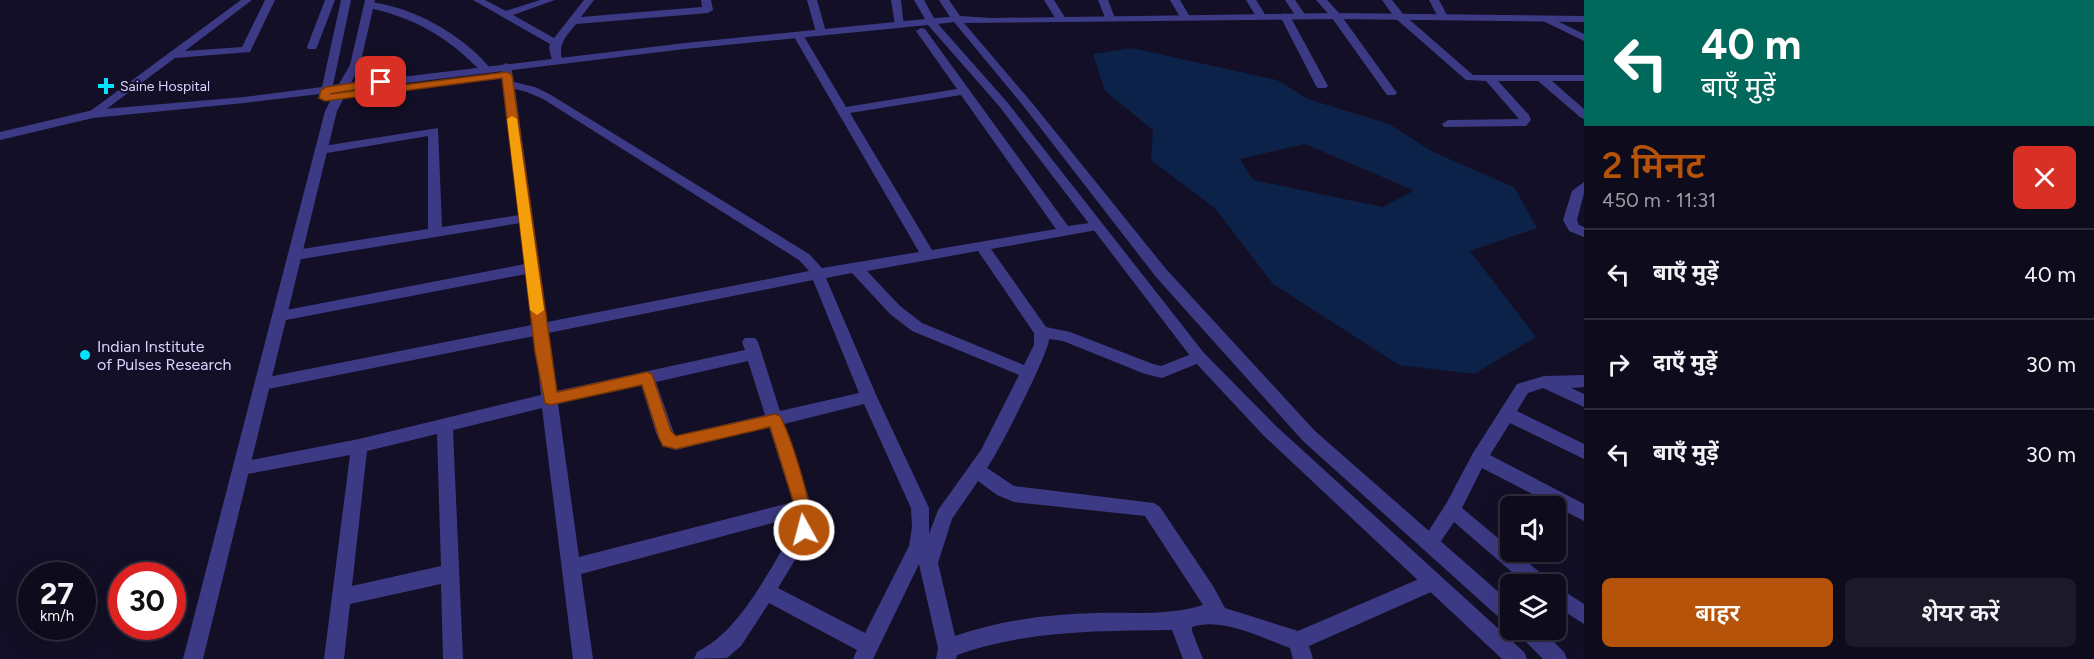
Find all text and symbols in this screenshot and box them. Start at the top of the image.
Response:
text: 40 m [1701,19,1801,70]
icon: left [1602,24,1680,102]
pin [355,56,406,107]
icon: arrive [364,65,397,98]
text: बाएँ मुड़ें [1701,70,1776,103]
marker: Saine Hospital [97,77,115,95]
place label: Saine Hospital [120,78,210,95]
text: 2 मिनट [1602,144,1704,187]
button: close [2013,146,2076,209]
text: 450 m · 11:31 [1602,188,1716,212]
icon: left [1602,258,1635,291]
text: बाएँ मुड़ें [1653,259,1719,286]
text: 40 m [2024,261,2076,288]
place label: Indian Institute of Pulses Research [97,337,232,374]
marker: Indian Institute of Pulses Research [78,348,92,362]
icon: right [1602,348,1635,381]
text: दाएँ मुड़ें [1653,349,1717,376]
text: 30 m [2026,351,2076,378]
icon: left [1602,438,1635,471]
text: बाएँ मुड़ें [1653,439,1719,466]
text: 30 m [2026,441,2076,468]
map controls [1500,496,1566,640]
button: sound [1500,496,1566,562]
position arrow [772,498,836,562]
speed limit sign: 30 [108,562,186,640]
button: layers [1500,574,1566,640]
text: 27 [40,575,74,612]
button: बाहर [1602,578,1833,647]
button: शेयर करें [1845,578,2076,647]
text: km/h [40,607,74,625]

